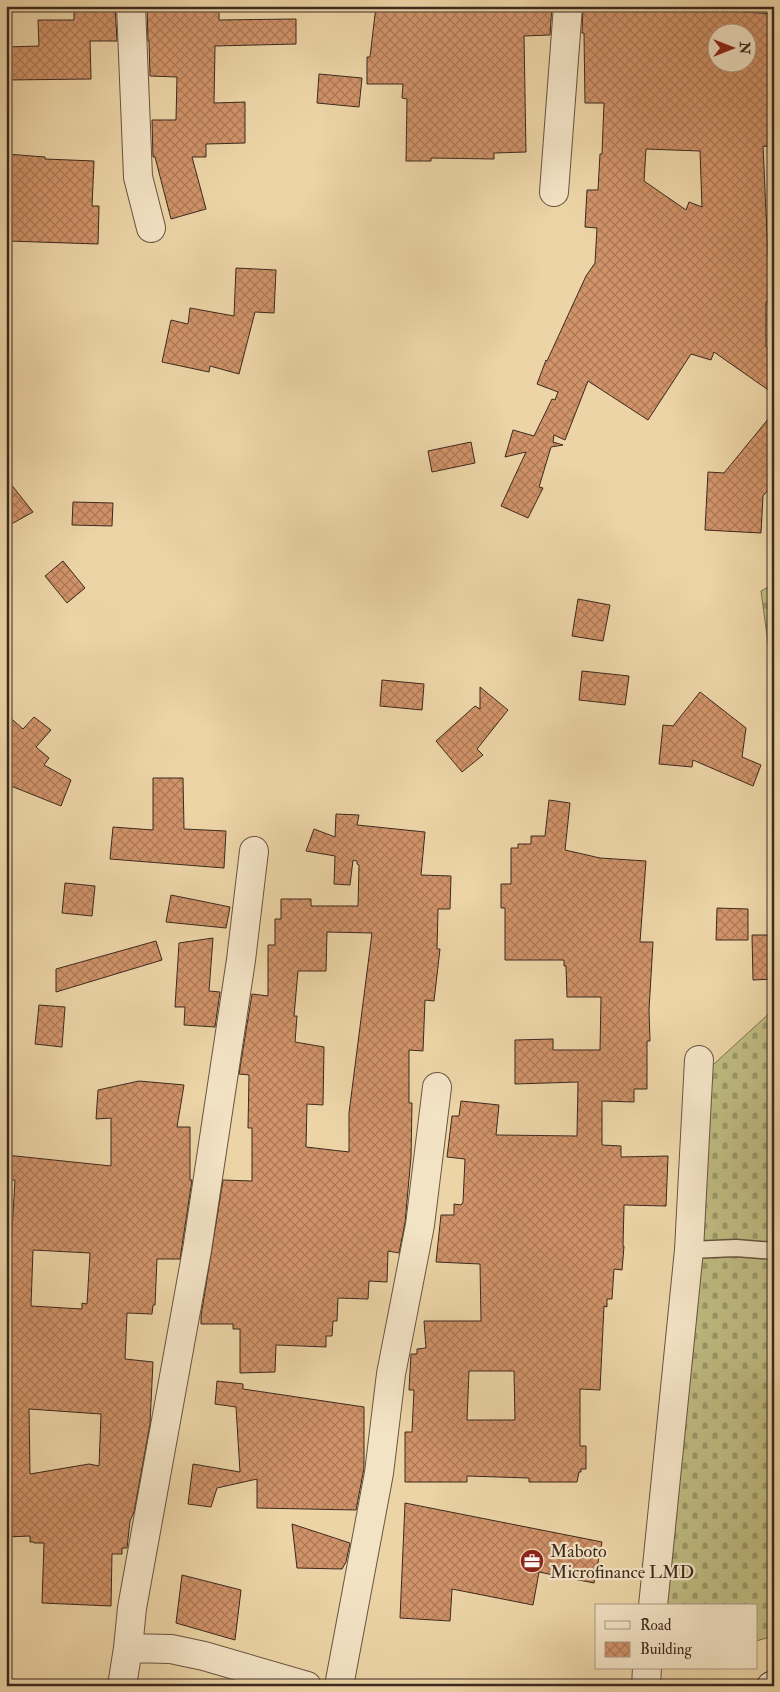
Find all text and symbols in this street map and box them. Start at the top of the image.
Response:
north arrow [708,22,758,72]
text: N [736,41,753,55]
place label: Maboto Microfinance LMD [550,1540,694,1584]
office icon: Maboto Microfinance LMD [519,1548,545,1574]
legend [595,1604,758,1670]
text: Road [640,1616,672,1635]
text: Building [640,1640,692,1659]

